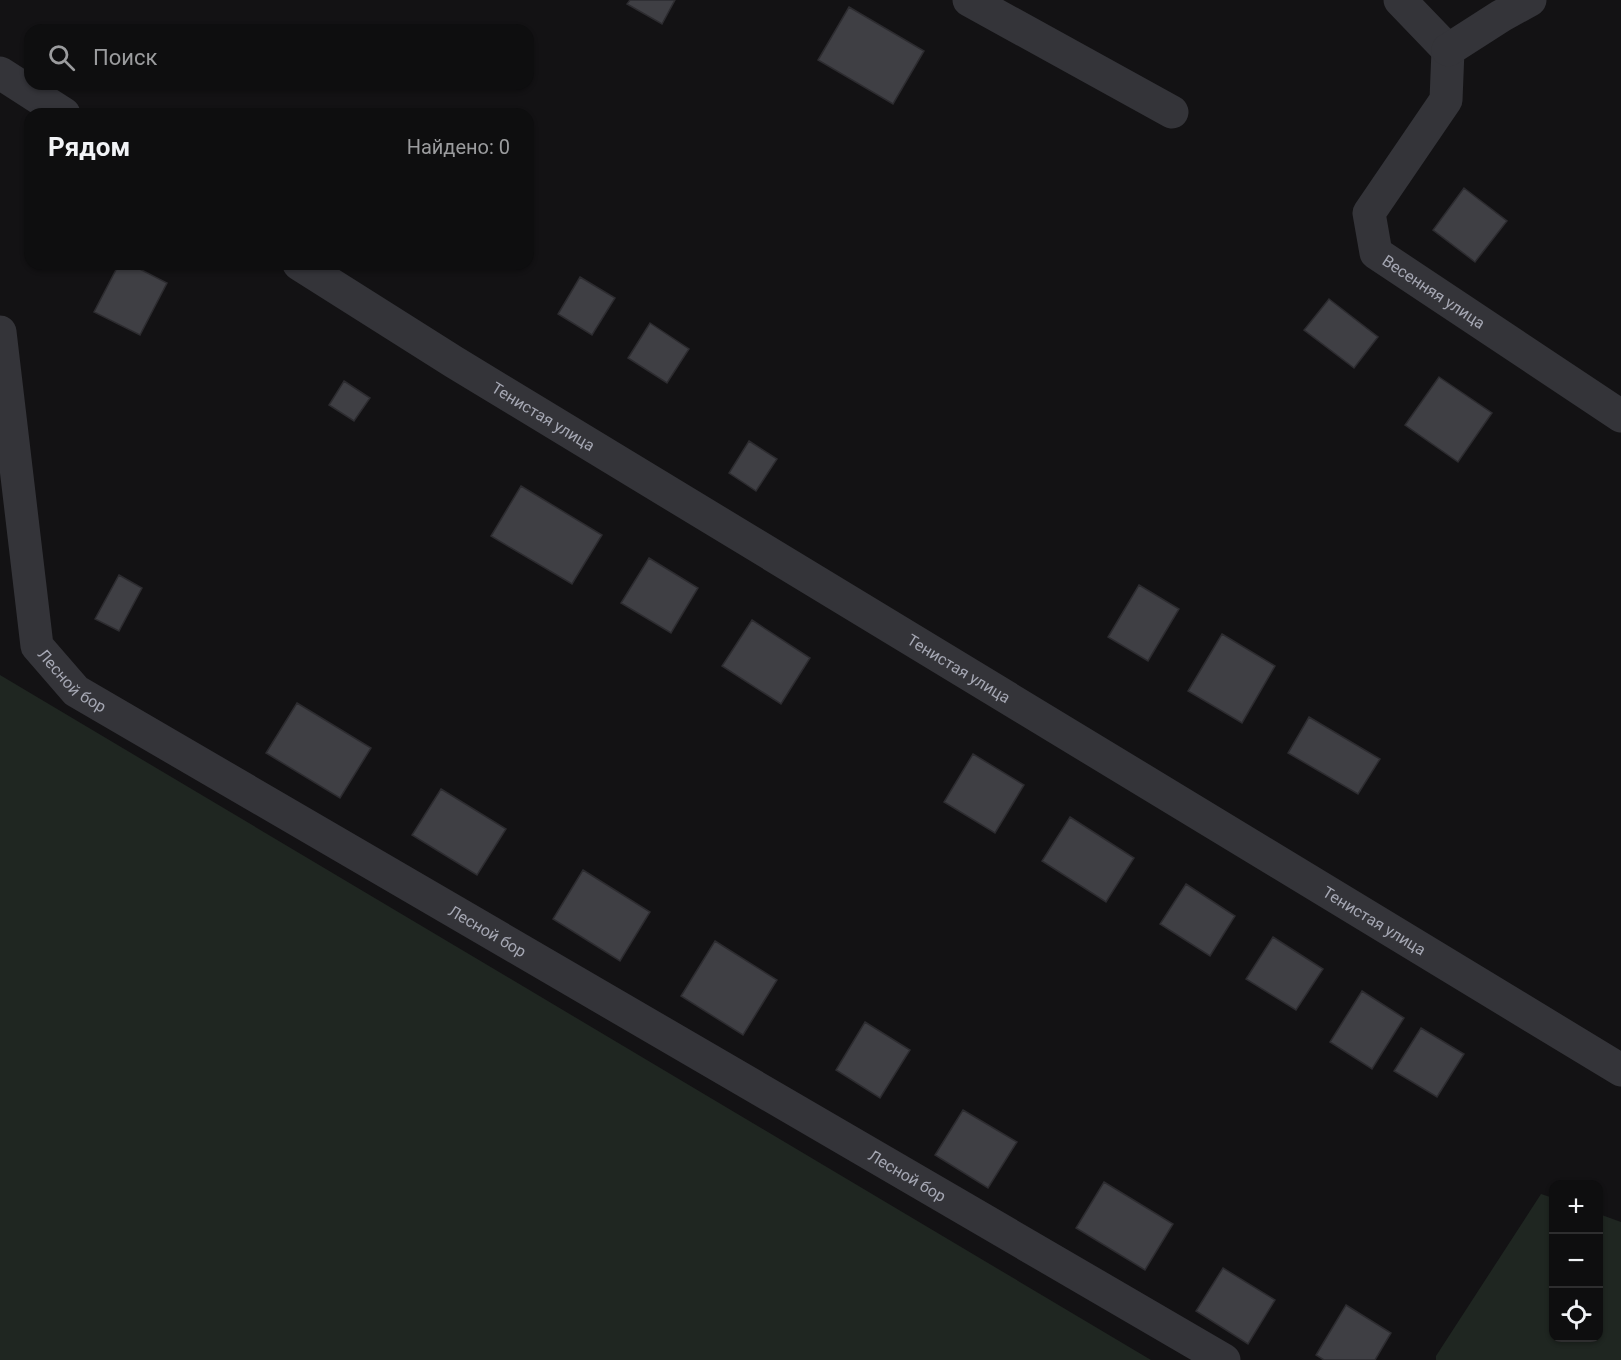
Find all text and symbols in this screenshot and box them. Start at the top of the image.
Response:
search box [24,24,534,90]
icon: search [45,41,78,74]
text: Поиск [93,45,157,70]
text: Рядом [48,132,130,162]
text: Найдено: 0 [407,135,510,159]
street label: Весенняя улица [1379,251,1489,333]
street label: Тенистая улица [488,378,598,455]
street label: Тенистая улица [904,630,1014,707]
street label: Лесной бор [34,645,110,717]
street label: Тенистая улица [1319,882,1429,959]
street label: Лесной бор [445,901,530,961]
street label: Лесной бор [865,1146,949,1206]
map controls [1549,1180,1603,1342]
button: + [1549,1180,1603,1234]
button: − [1549,1234,1603,1288]
button: locate [1549,1288,1603,1342]

